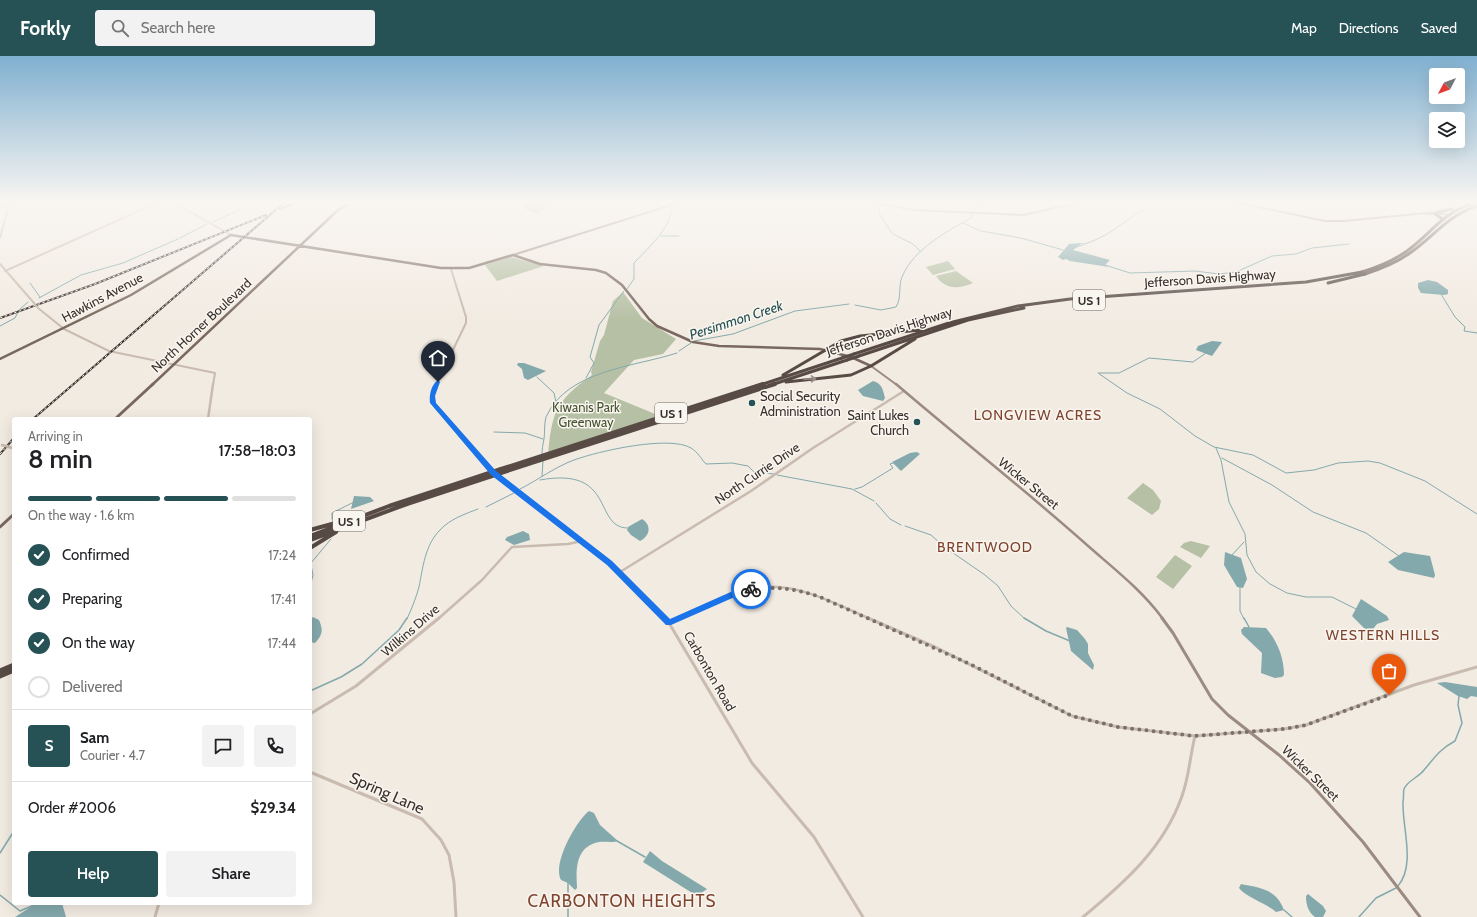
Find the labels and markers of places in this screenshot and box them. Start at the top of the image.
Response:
pin [421,341,455,382]
place label: Social Security Administration [760,388,841,419]
marker: Social Security Administration [747,398,757,408]
place label: Saint Lukes Church [847,407,910,438]
marker: Saint Lukes Church [912,417,922,427]
pin [1372,654,1406,695]

